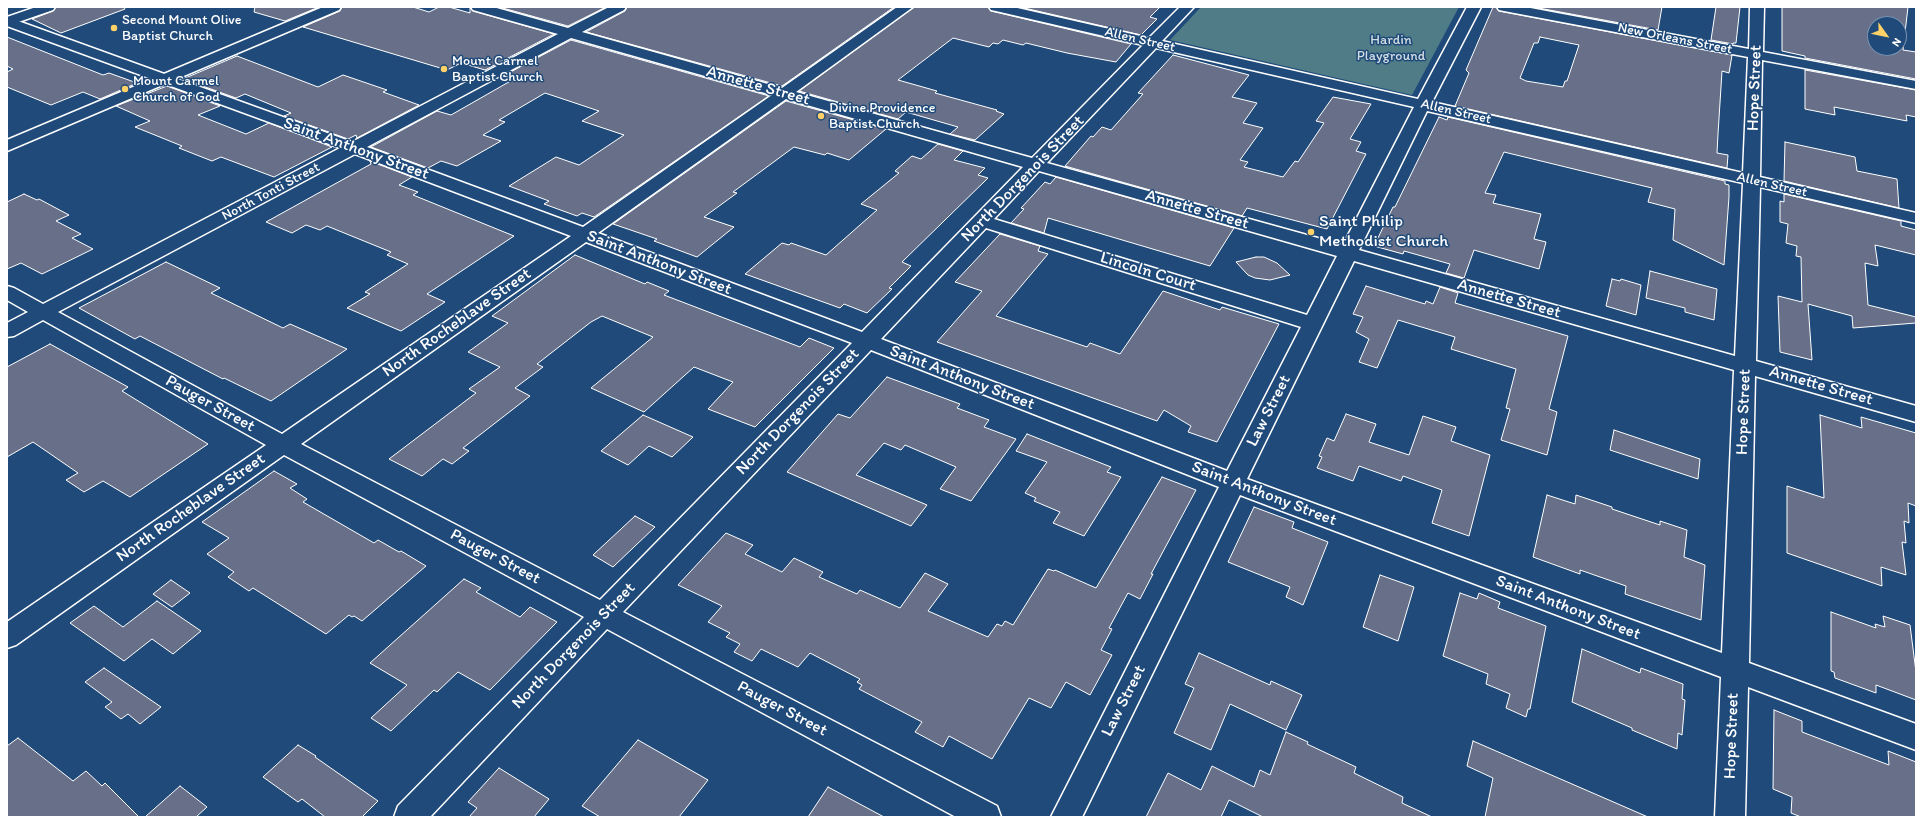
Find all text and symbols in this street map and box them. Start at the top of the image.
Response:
place label: Second Mount Olive Baptist Church [122,12,241,44]
north arrow [1867,16,1907,56]
street label: New Orleans Street [1616,20,1734,58]
marker: Second Mount Olive Baptist Church [109,23,119,33]
street label: Allen Street [1103,24,1177,56]
park label: Hardin Playground [1357,32,1425,64]
text: N [1889,36,1904,49]
street label: Hope Street [1743,45,1767,131]
place label: Mount Carmel Baptist Church [452,53,543,86]
street label: Annette Street [704,62,812,110]
marker: Mount Carmel Baptist Church [439,64,449,74]
place label: Mount Carmel Church of God [133,73,220,106]
marker: Mount Carmel Church of God [120,84,130,94]
street label: Allen Street [1419,96,1493,128]
place label: Divine Providence Baptist Church [829,100,935,132]
marker: Divine Providence Baptist Church [816,111,826,121]
street label: North Dorgenois Street [957,111,1089,247]
street label: Saint Anthony Street [280,113,432,185]
street label: North Tonti Street [219,159,323,225]
street label: Allen Street [1735,169,1809,201]
street label: Annette Street [1143,186,1251,234]
place label: Saint Philip Methodist Church [1319,212,1449,252]
street label: Saint Anthony Street [584,226,734,300]
marker: Saint Philip Methodist Church [1306,227,1316,237]
street label: Lincoln Court [1098,248,1198,296]
street label: North Rocheblave Street [379,264,535,382]
street label: Annette Street [1455,275,1563,323]
street label: Saint Anthony Street [887,341,1037,415]
street label: North Dorgenois Street [732,344,864,480]
street label: Annette Street [1767,362,1875,410]
street label: Hope Street [1732,369,1756,455]
street label: Pauger Street [162,371,258,437]
street label: Law Street [1242,372,1296,450]
street label: North Rocheblave Street [113,449,269,567]
street label: Saint Anthony Street [1189,457,1339,531]
street label: Pauger Street [446,525,544,589]
street label: Saint Anthony Street [1493,571,1643,645]
street label: North Dorgenois Street [508,578,640,714]
street label: Law Street [1097,662,1151,740]
street label: Pauger Street [733,677,831,741]
street label: Hope Street [1720,693,1744,779]

